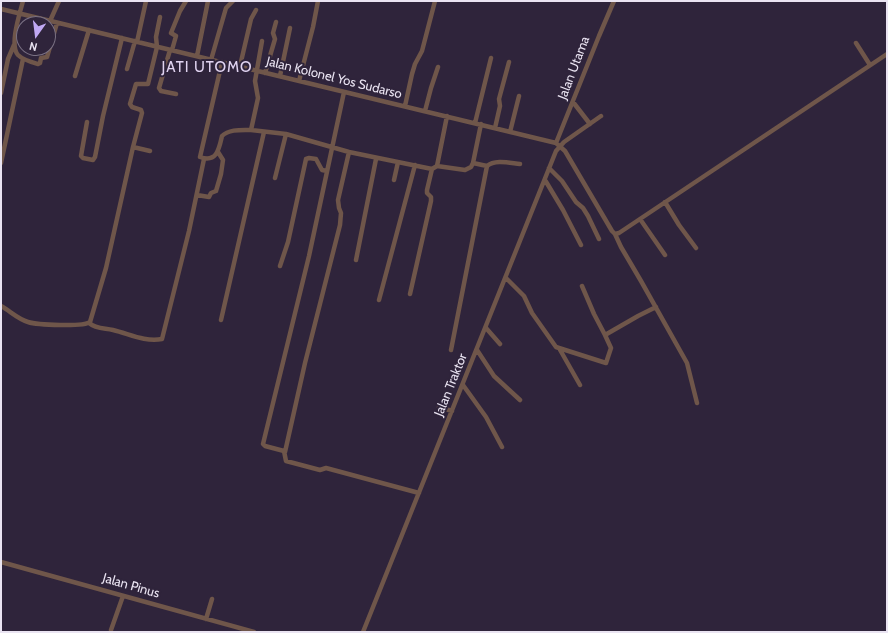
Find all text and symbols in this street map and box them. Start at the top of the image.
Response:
north arrow [16,16,56,56]
street label: Jalan Utama [555,34,593,102]
text: N [28,39,39,54]
street label: Jalan Kolonel Yos Sudarso [265,54,403,102]
district label: JATI UTOMO [161,59,253,77]
street label: Jalan Traktor [431,351,471,419]
street label: Jalan Pinus [101,570,161,602]

